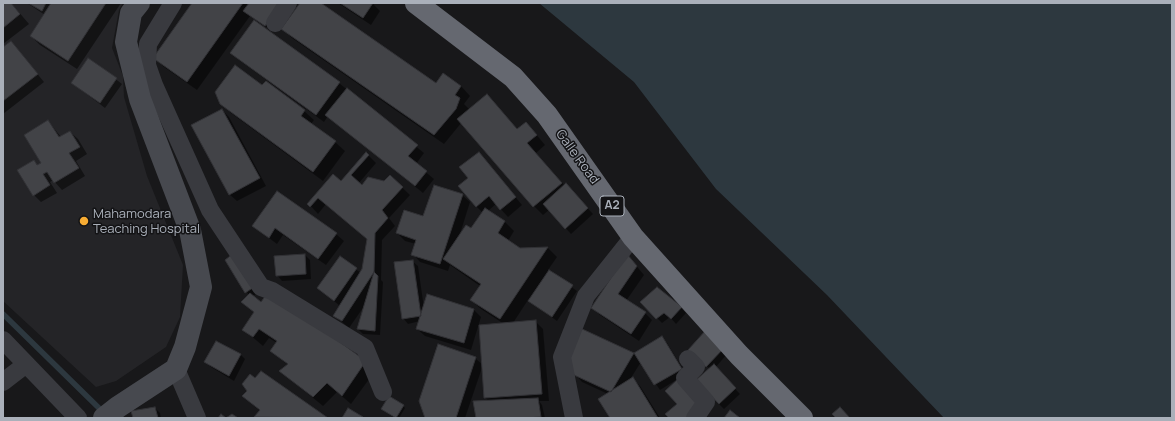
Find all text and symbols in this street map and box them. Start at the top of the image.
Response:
street label: Galle Road [552,127,602,187]
road number: A2 [600,196,624,216]
place label: Mahamodara Teaching Hospital [93,206,200,237]
marker: Mahamodara Teaching Hospital [78,215,90,227]

